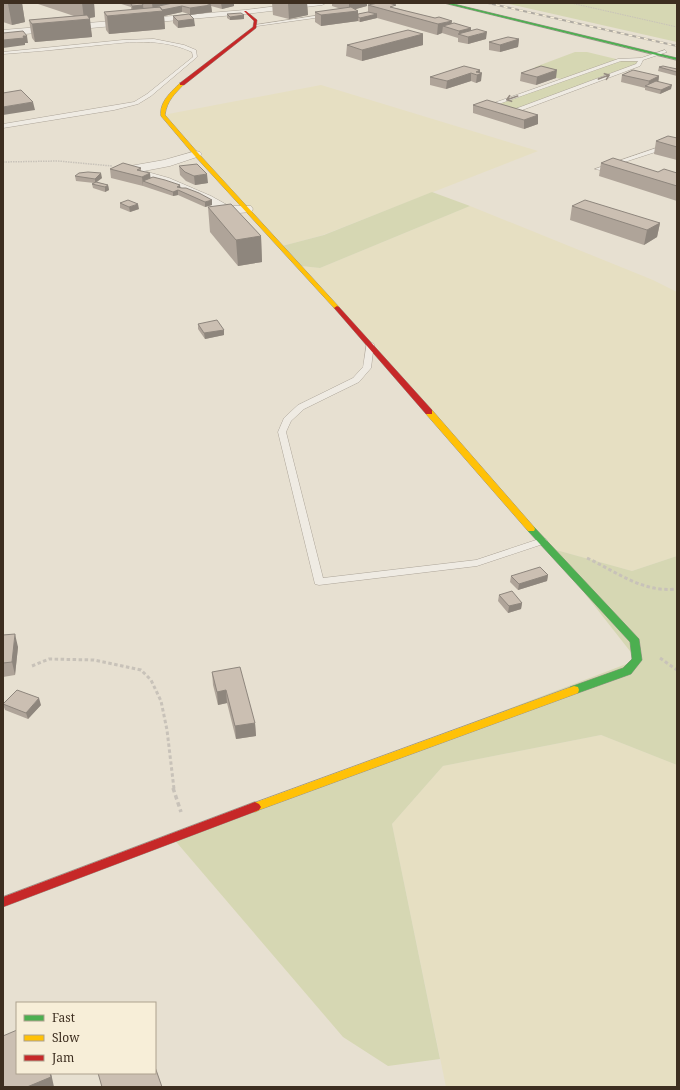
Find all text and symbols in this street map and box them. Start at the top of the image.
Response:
one-way arrow [598,73,610,81]
one-way arrow [507,95,519,103]
legend [16,1002,156,1074]
text: Fast [52,1009,75,1026]
text: Slow [52,1029,80,1046]
text: Jam [51,1049,74,1066]

